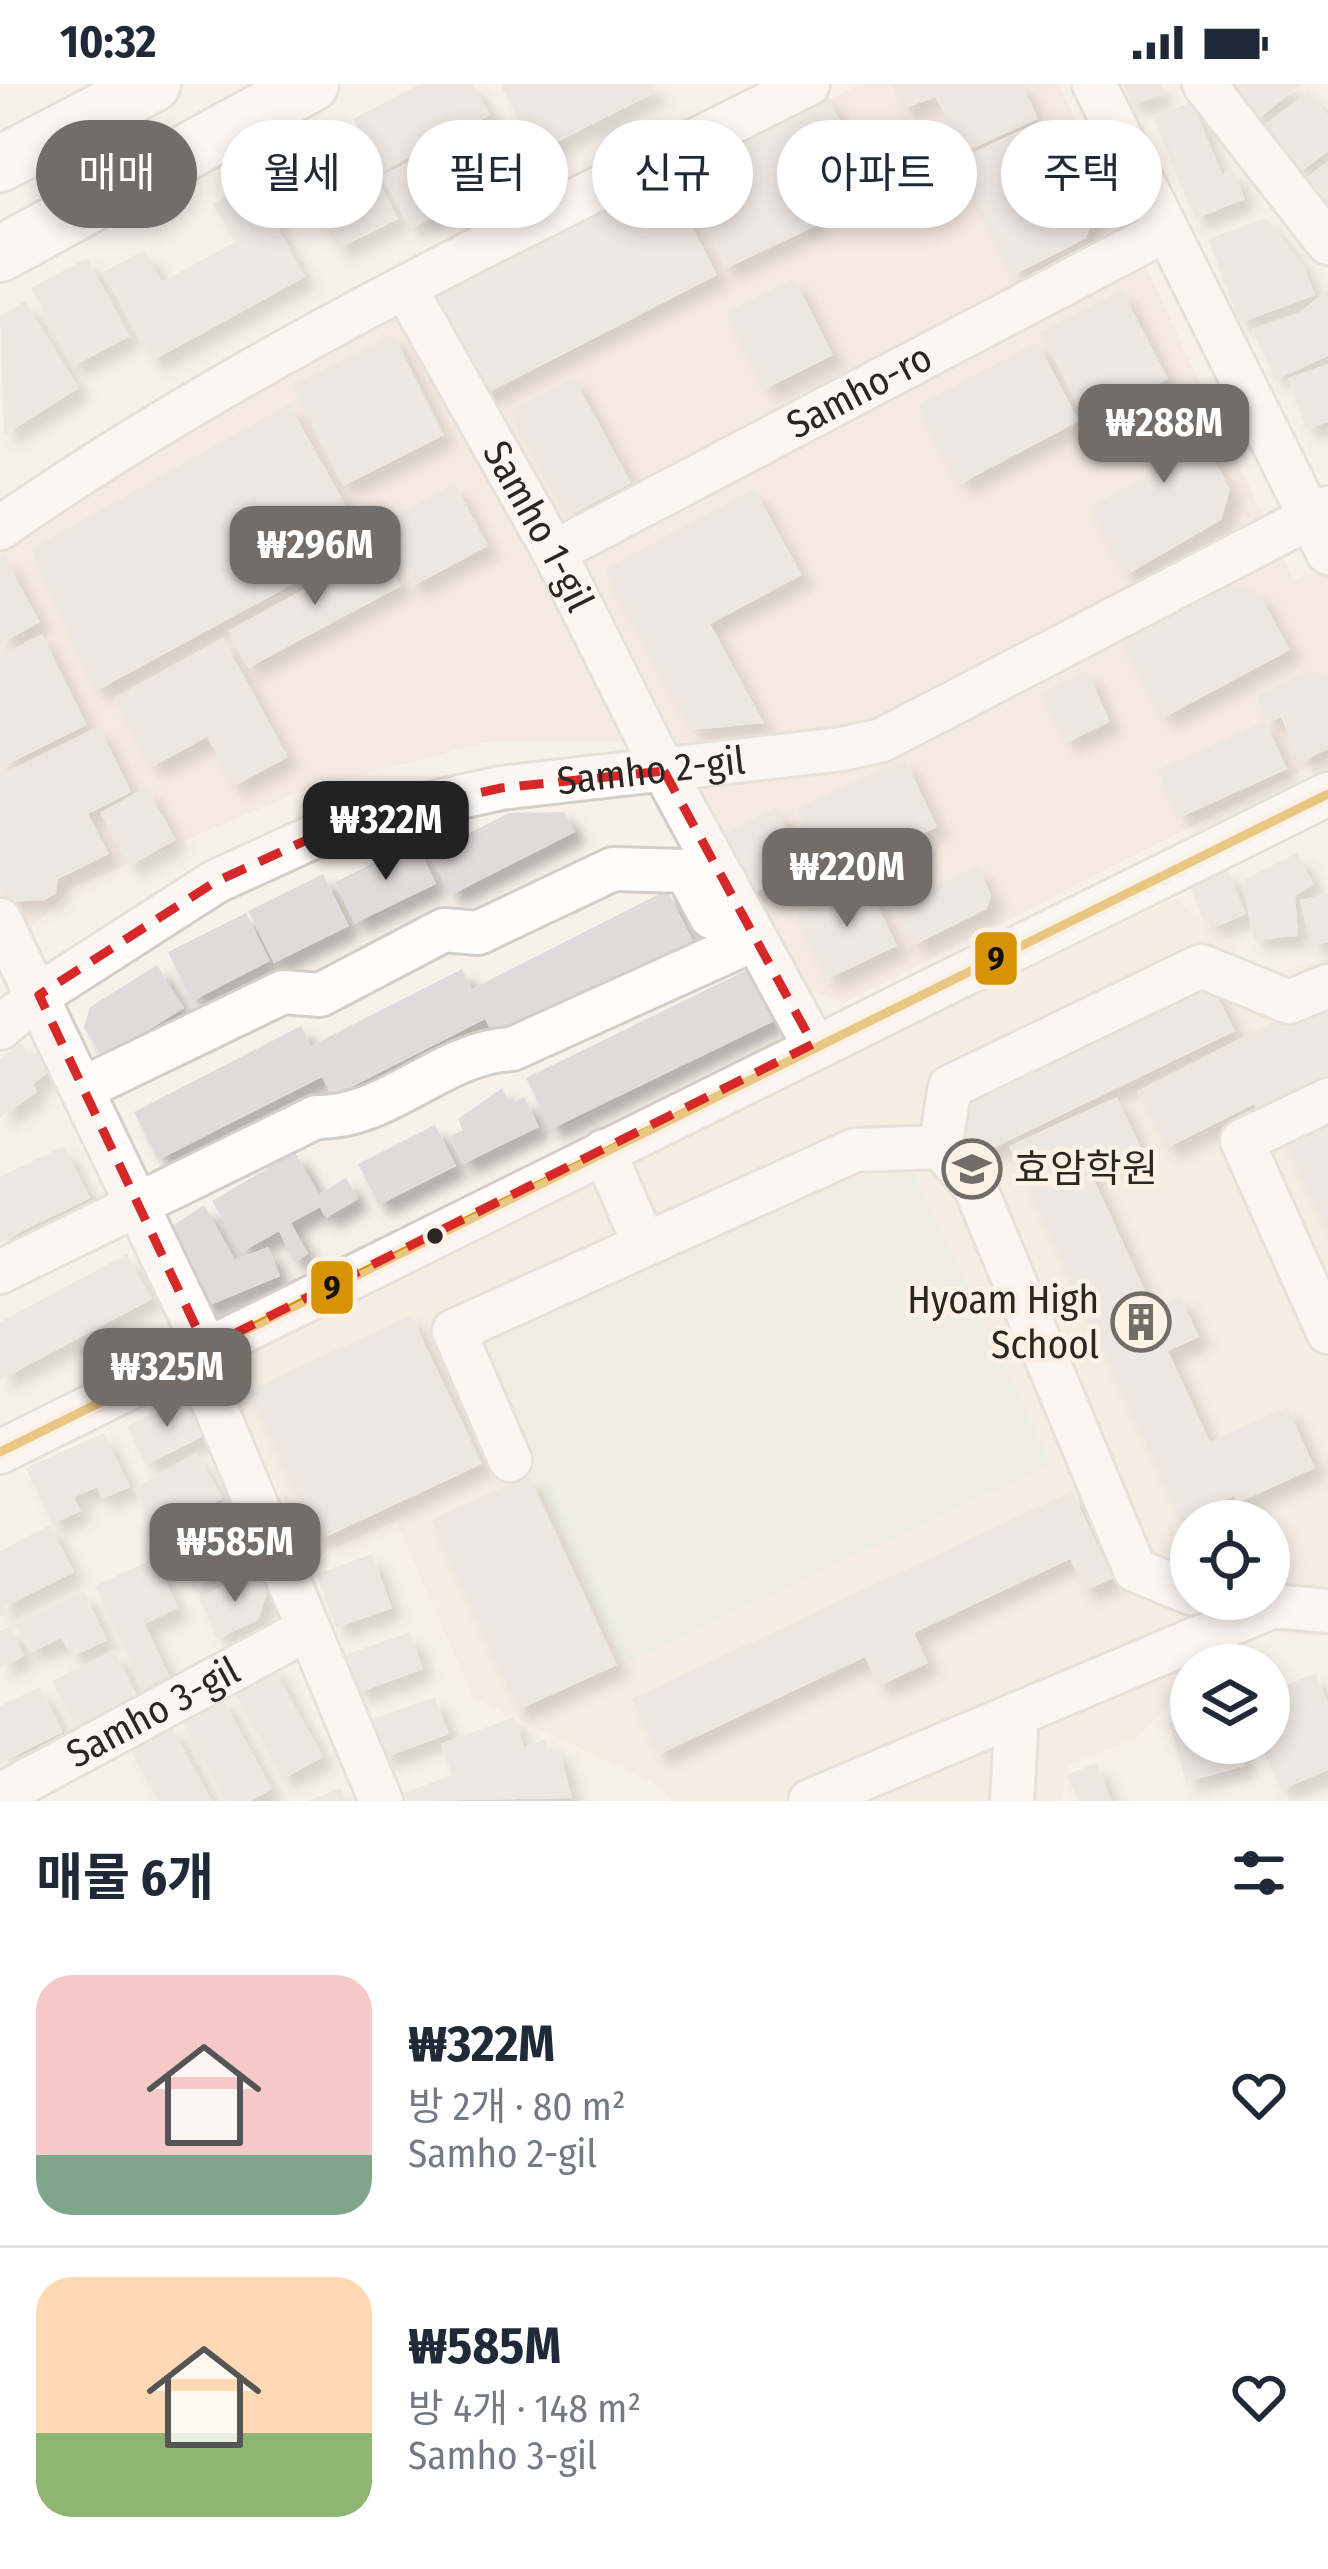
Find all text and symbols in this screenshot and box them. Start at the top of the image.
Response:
text: 10:32 [60,15,156,69]
chip: 매매 [36,120,197,228]
chip: 월세 [221,120,383,228]
chip: 필터 [407,120,568,228]
chip: 신규 [592,120,753,228]
chip: 아파트 [777,120,977,228]
chip: 주택 [1001,120,1162,228]
street label: Samho-ro [779,334,940,448]
pin: ₩288M [1080,384,1248,486]
text: ₩288M [1105,400,1223,446]
street label: Samho 1-gil [473,433,603,619]
pin: ₩296M [231,506,399,608]
text: ₩296M [257,522,373,568]
street label: Samho 2-gil [555,737,747,804]
pin: ₩322M [302,781,470,883]
text: ₩322M [330,797,442,843]
pin: ₩220M [763,828,931,930]
text: ₩220M [789,844,905,890]
line badge: 9 [973,930,1019,987]
text: 9 [987,939,1005,979]
school or university icon: 효암학원 [941,1138,1003,1200]
place label: 효암학원 [1014,1146,1158,1192]
unlabelled marker [424,1225,446,1247]
line badge: 9 [309,1259,355,1316]
text: 9 [323,1268,341,1308]
place label: Hyoam High School [907,1277,1099,1368]
building icon: Hyoam High School [1110,1291,1172,1353]
pin: ₩325M [83,1328,251,1430]
text: ₩325M [110,1344,224,1390]
map controls [1170,1500,1290,1764]
button: locate [1170,1500,1290,1620]
pin: ₩585M [151,1503,319,1605]
text: ₩585M [176,1519,294,1565]
button: layers [1170,1644,1290,1764]
street label: Samho 3-gil [59,1647,247,1778]
icon: filters [1226,1840,1292,1906]
text: 매물 6개 [36,1847,214,1909]
text: ₩322M [408,2013,555,2075]
icon: home [132,2023,276,2167]
icon: heart [1226,2062,1292,2128]
text: 방 2개 · 80 m² [408,2084,626,2130]
text: Samho 2-gil [408,2131,597,2177]
text: ₩585M [408,2315,561,2377]
icon: home [132,2325,276,2469]
icon: heart [1226,2364,1292,2430]
text: 방 4개 · 148 m² [408,2386,641,2432]
text: Samho 3-gil [408,2433,597,2479]

